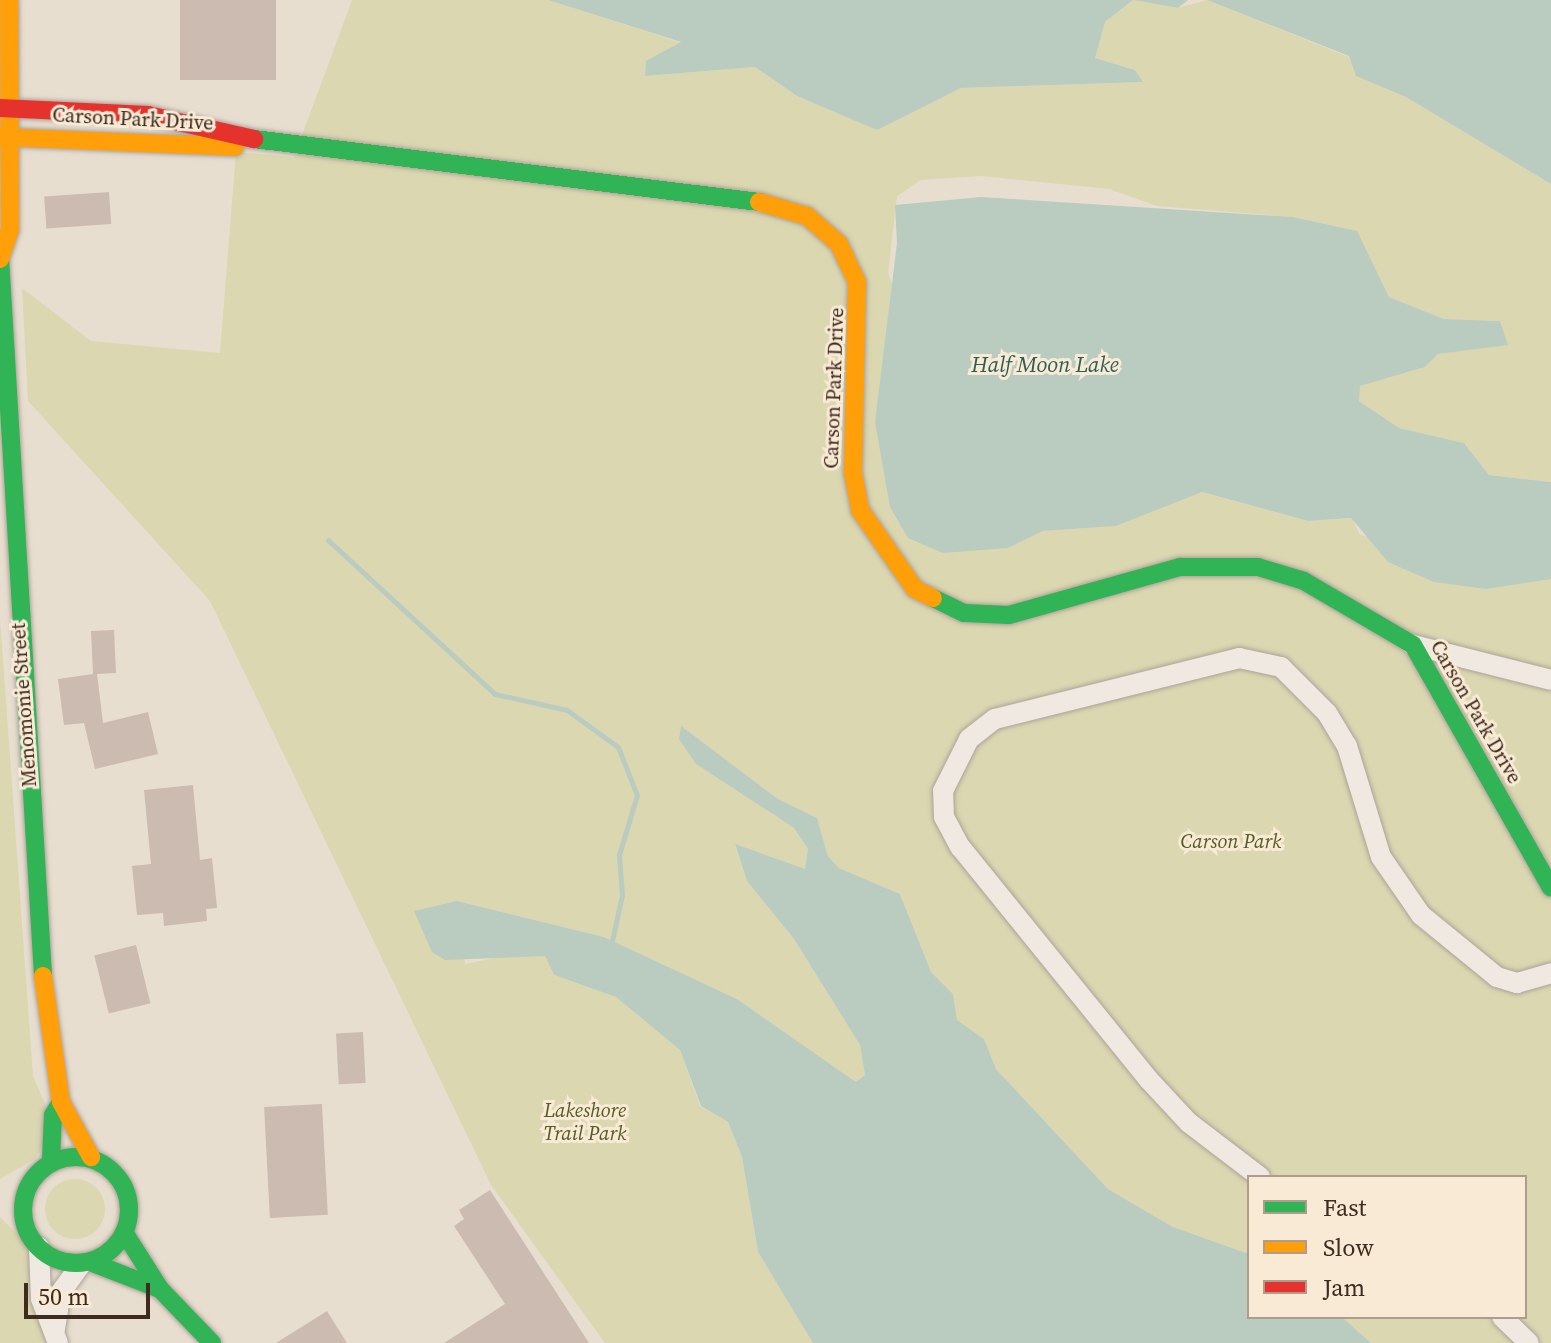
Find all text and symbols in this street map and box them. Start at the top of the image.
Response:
street label: Carson Park Drive [52,103,214,135]
street label: Carson Park Drive [819,307,849,469]
water label: Half Moon Lake [971,352,1119,378]
street label: Menomonie Street [6,622,42,788]
street label: Carson Park Drive [1425,636,1527,788]
park label: Carson Park [1180,829,1282,853]
park label: Lakeshore Trail Park [544,1099,626,1146]
legend [1247,1175,1527,1319]
text: Fast [1323,1191,1366,1224]
text: Slow [1323,1231,1374,1264]
scale bar [28,1267,154,1317]
text: Jam [1323,1271,1365,1304]
text: 50 m [38,1280,89,1313]

